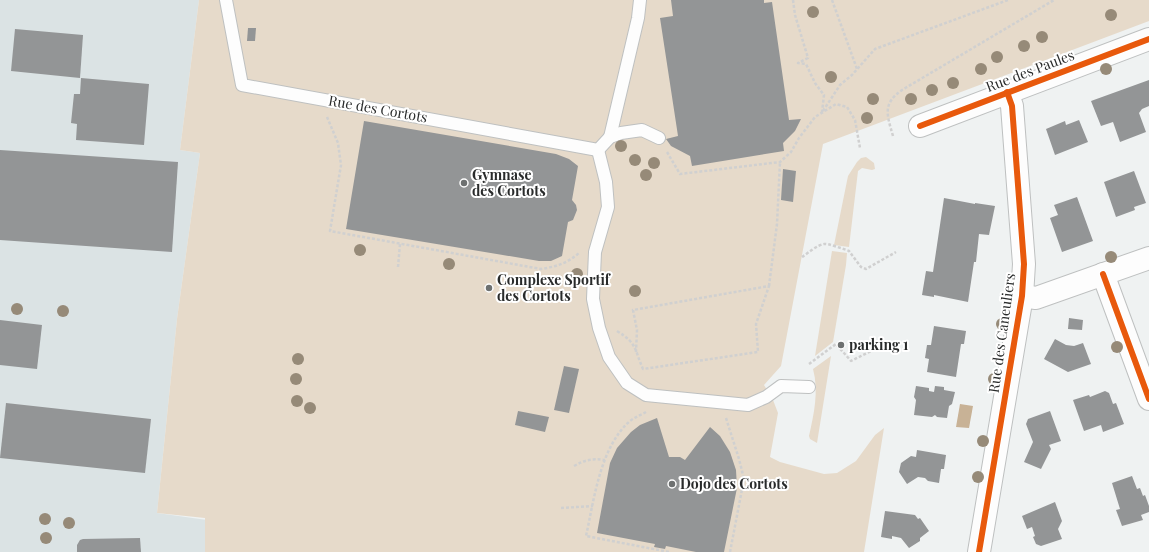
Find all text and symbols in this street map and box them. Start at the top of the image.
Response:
street label: Rue des Paules [983,45,1077,96]
street label: Rue des Cortots [327,90,429,127]
place label: Gymnase des Cortots [472,165,546,200]
marker: Gymnase des Cortots [459,178,469,188]
place label: Complexe Sportif des Cortots [497,270,611,305]
street label: Rue des Caneuliers [984,272,1019,394]
marker: Complexe Sportif des Cortots [484,283,494,293]
place label: parking 1 [849,335,908,354]
marker: parking 1 [836,340,846,350]
place label: Dojo des Cortots [680,474,788,493]
marker: Dojo des Cortots [667,479,677,489]

